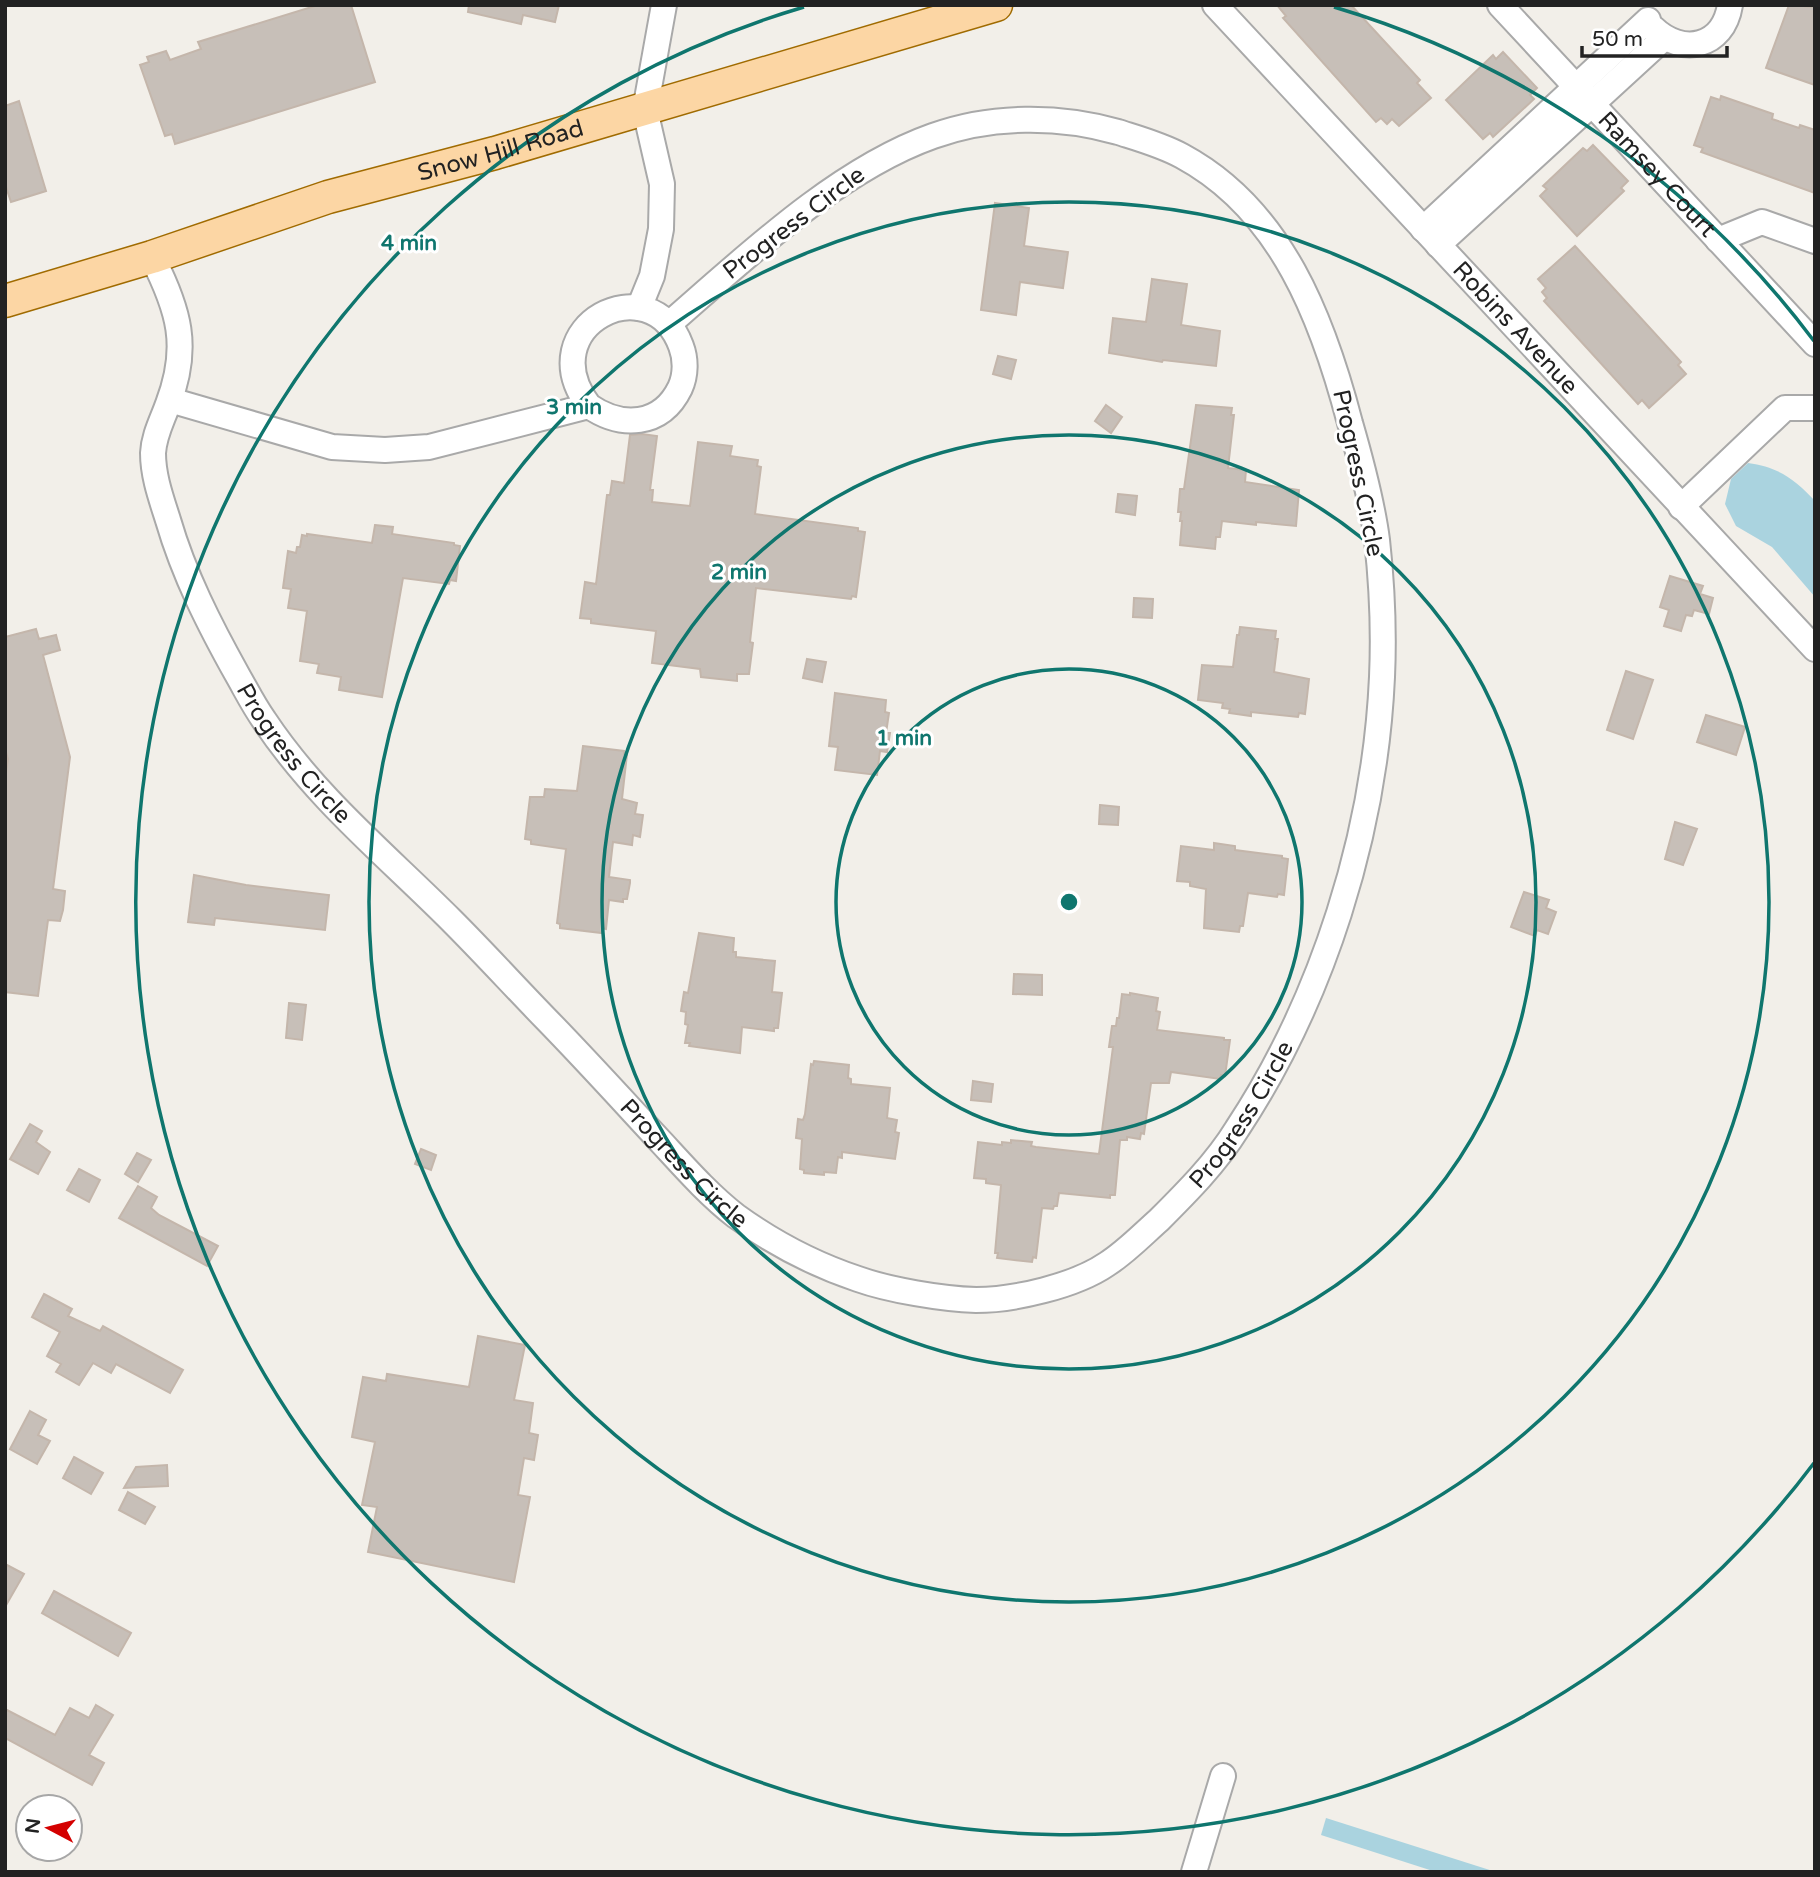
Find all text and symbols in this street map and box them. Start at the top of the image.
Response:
scale bar [1582,14,1727,58]
text: 50 m [1592,27,1643,52]
street label: Ramsey Court [1592,106,1723,243]
street label: Snow Hill Road [414,113,587,187]
street label: Progress Circle [717,160,871,286]
text: 4 min [381,231,437,256]
street label: Robins Avenue [1447,255,1585,400]
street label: Progress Circle [1326,387,1390,559]
text: 3 min [546,395,602,420]
text: 2 min [711,560,767,585]
street label: Progress Circle [230,678,357,829]
text: 1 min [876,726,932,751]
centre of rings [1057,890,1081,914]
street label: Progress Circle [1183,1036,1300,1194]
street label: Progress Circle [614,1093,753,1234]
north arrow [14,1793,84,1863]
text: N [21,1817,45,1835]

